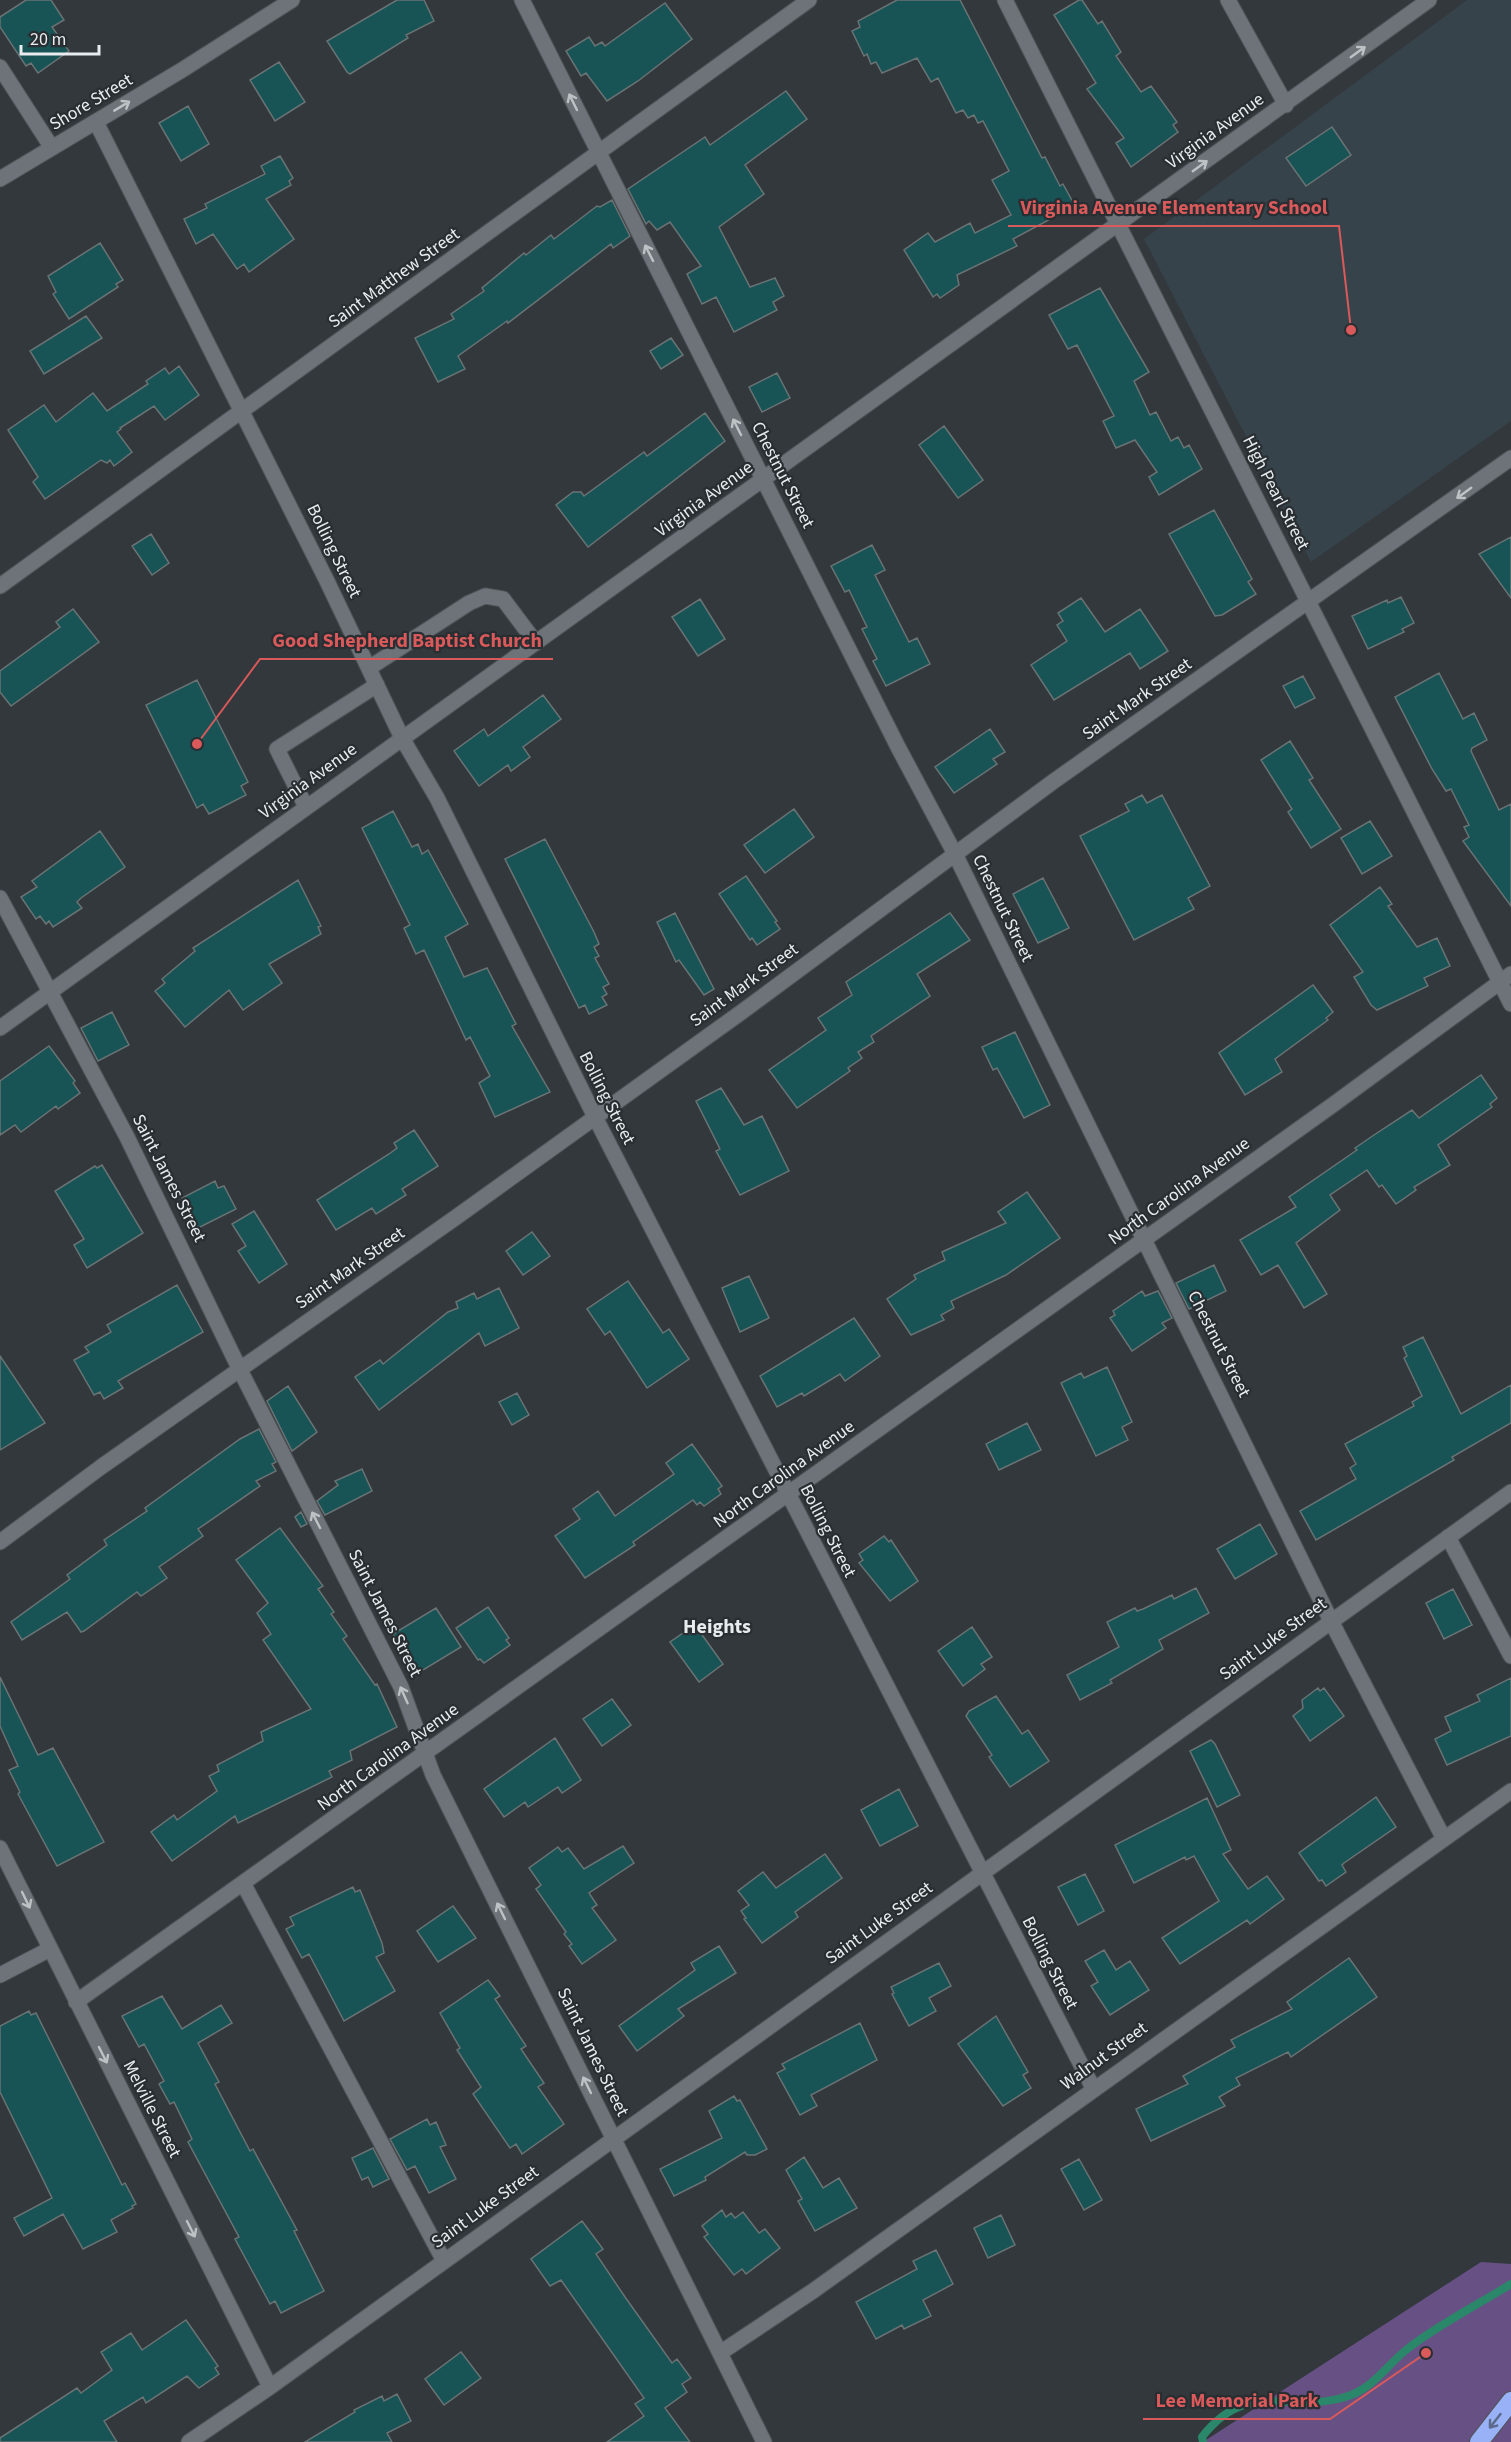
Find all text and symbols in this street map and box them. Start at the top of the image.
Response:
scale bar [21,18,99,56]
text: 20 m [30,27,66,52]
one-way arrow [1349,46,1365,58]
street label: Shore Street [45,67,137,137]
street label: Virginia Avenue [1161,87,1269,175]
one-way arrow [567,94,579,111]
one-way arrow [113,100,130,112]
one-way arrow [1191,160,1207,172]
callout: Virginia Avenue Elementary School [1008,188,1339,226]
text: Virginia Avenue Elementary School [1019,194,1328,222]
street label: Saint Matthew Street [323,222,465,334]
one-way arrow [643,245,654,263]
street label: Chestnut Street [745,417,821,533]
one-way arrow [731,419,742,437]
street label: High Pearl Street [1236,431,1316,555]
street label: Virginia Avenue [650,455,758,543]
one-way arrow [1456,487,1472,499]
street label: Bolling Street [301,500,367,602]
callout: Good Shepherd Baptist Church [260,621,553,659]
text: Good Shepherd Baptist Church [272,627,542,655]
street label: Saint Mark Street [1077,652,1197,746]
street label: Virginia Avenue [254,737,362,825]
street label: Chestnut Street [966,850,1040,966]
street label: Saint Mark Street [685,937,803,1033]
street label: Bolling Street [573,1047,641,1149]
street label: Saint James Street [126,1110,212,1246]
street label: North Carolina Avenue [1103,1131,1255,1251]
street label: Saint Mark Street [290,1221,410,1315]
street label: Chestnut Street [1181,1286,1257,1402]
street label: North Carolina Avenue [708,1414,860,1534]
street label: Bolling Street [794,1480,862,1582]
one-way arrow [310,1512,322,1530]
street label: Saint James Street [342,1545,428,1681]
street label: Saint Luke Street [1214,1591,1332,1687]
district label: Heights [683,1613,751,1641]
one-way arrow [398,1686,409,1704]
street label: North Carolina Avenue [312,1697,464,1817]
street label: Saint Luke Street [820,1875,938,1971]
one-way arrow [21,1891,32,1909]
one-way arrow [494,1902,506,1920]
street label: Bolling Street [1016,1912,1084,2014]
street label: Saint James Street [551,1983,635,2121]
street label: Walnut Street [1055,2016,1153,2096]
one-way arrow [98,2045,109,2063]
street label: Melville Street [117,2056,187,2162]
one-way arrow [581,2077,593,2095]
street label: Saint Luke Street [426,2159,544,2255]
one-way arrow [185,2219,197,2237]
callout: Lee Memorial Park [1143,2381,1330,2419]
text: Lee Memorial Park [1155,2387,1319,2415]
one-way arrow [1488,2413,1501,2429]

